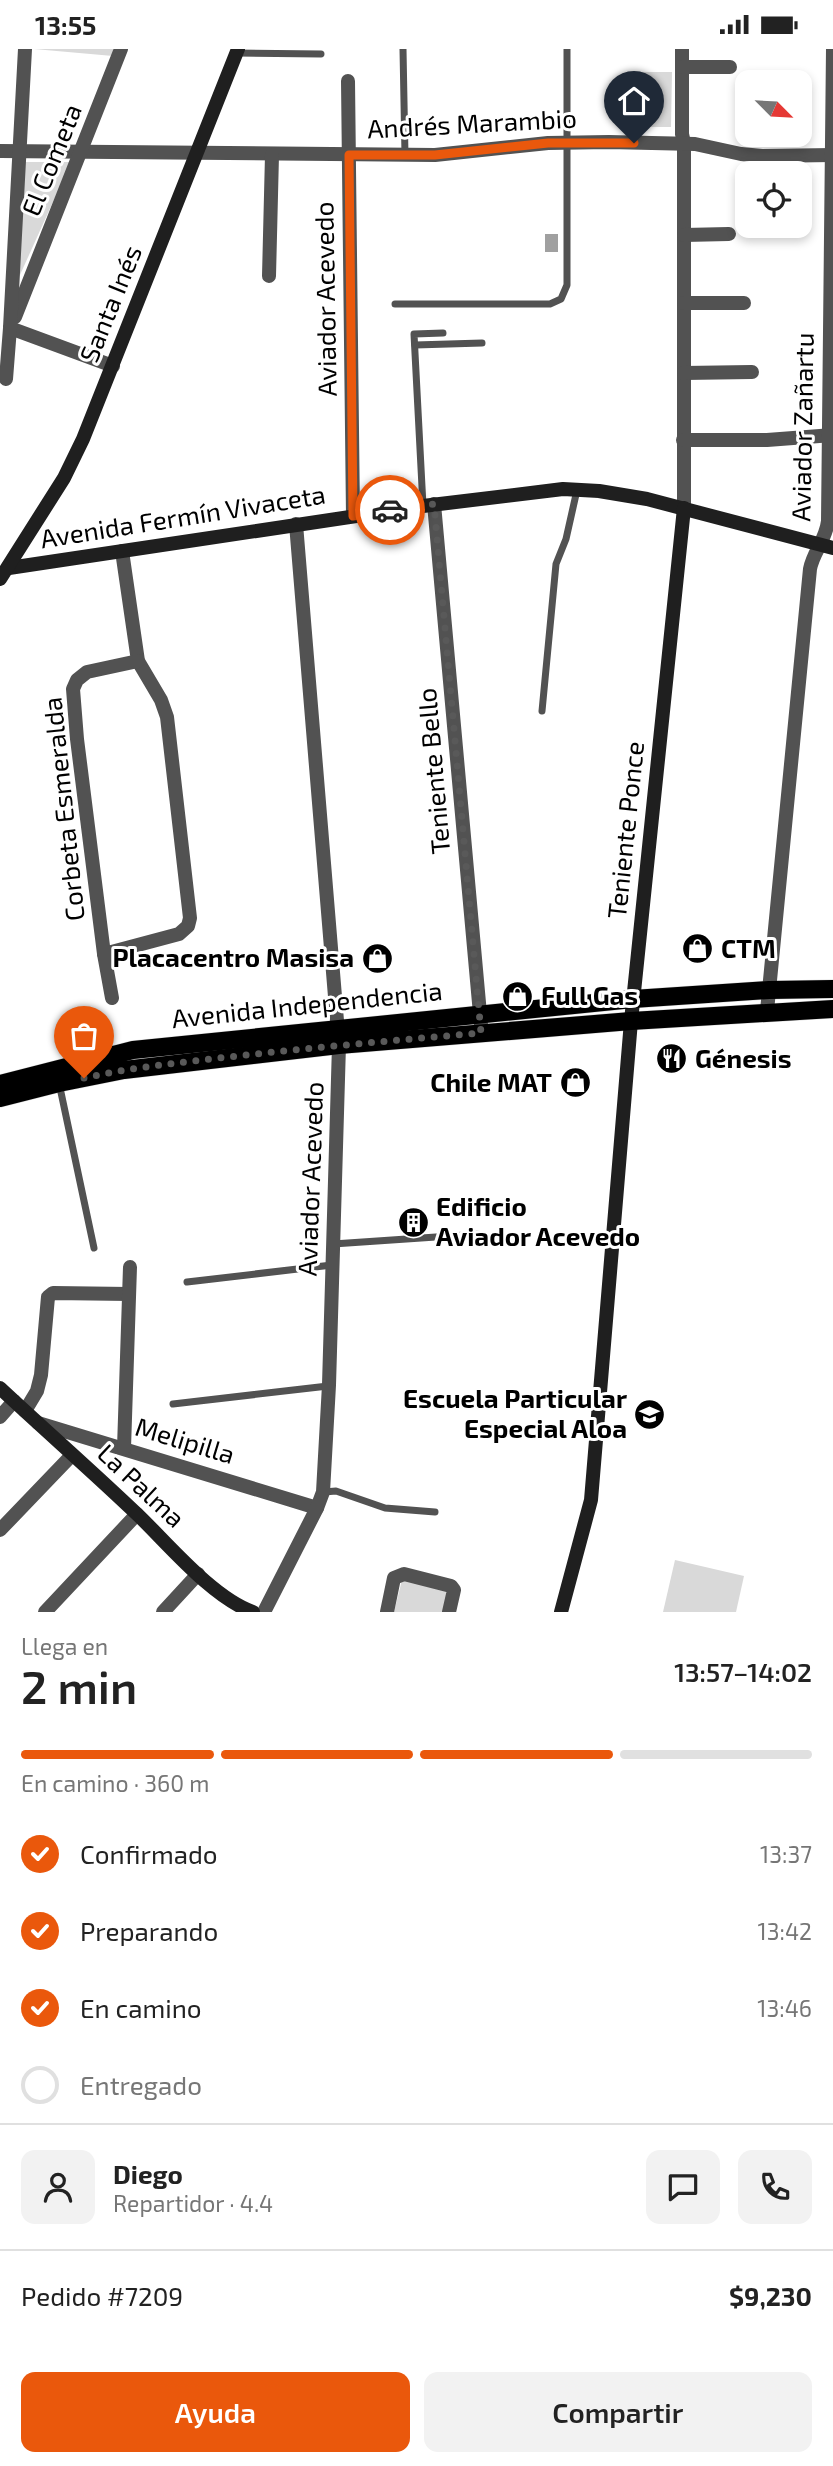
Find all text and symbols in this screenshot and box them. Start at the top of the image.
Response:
text: 13:55 [35,9,96,40]
north arrow [735,70,812,147]
map controls [735,70,812,238]
pin [604,71,664,143]
icon: home [615,82,653,120]
street label: El Cometa [14,99,87,220]
street label: Andrés Marambio [366,102,578,143]
button: locate [735,161,812,238]
street label: Aviador Acevedo [307,201,342,397]
street label: Santa Inés [72,241,147,366]
street label: Aviador Zañartu [784,332,819,522]
courier [355,475,425,545]
street label: Avenida Fermín Vivaceta [38,478,327,553]
icon: car [371,491,409,529]
street label: Teniente Bello [410,687,455,856]
street label: Corbeta Esmeralda [35,696,90,923]
street label: Teniente Ponce [600,740,649,920]
shop icon: CTM [681,932,715,966]
place label: CTM [721,932,776,963]
place label: Placacentro Masisa [112,941,354,972]
shop icon: Placacentro Masisa [360,941,394,975]
street label: Avenida Independencia [170,974,444,1033]
shop icon: Full Gas [501,979,535,1013]
place label: Full Gas [541,979,638,1010]
pin [54,1006,114,1078]
icon: bag [65,1017,103,1055]
restaurant icon: Génesis [655,1042,689,1076]
place label: Génesis [695,1042,792,1073]
place label: Chile MAT [430,1066,552,1097]
shop icon: Chile MAT [558,1066,592,1100]
street label: Aviador Acevedo [291,1081,328,1277]
place label: Edificio Aviador Acevedo [436,1190,640,1251]
building icon: Edificio Aviador Acevedo [396,1205,430,1239]
place label: Escuela Particular Especial Aloa [403,1382,627,1443]
school or university icon: Escuela Particular Especial Aloa [633,1397,667,1431]
street label: Melipilla [132,1410,239,1469]
street label: La Palma [92,1437,192,1533]
text: Llega en [21,1632,108,1660]
text: 13:57–14:02 [674,1656,812,1687]
text: 2 min [21,1658,137,1713]
text: En camino · 360 m [21,1769,209,1797]
icon: check [21,1835,59,1873]
text: Confirmado [80,1838,218,1869]
text: 13:37 [760,1840,812,1868]
icon: check [21,1912,59,1950]
text: Preparando [80,1915,218,1946]
text: 13:42 [758,1917,812,1945]
icon: check [21,1989,59,2027]
text: En camino [80,1992,202,2023]
text: 13:46 [757,1994,812,2022]
text: Entregado [80,2069,202,2100]
button: person [21,2150,95,2224]
button: chat [646,2150,720,2224]
button: phone [738,2150,812,2224]
text: Diego [113,2158,183,2189]
text: Repartidor · 4.4 [113,2189,273,2217]
text: Pedido #7209 [21,2280,183,2311]
text: $9,230 [729,2280,812,2311]
button: Ayuda [21,2372,410,2452]
button: Compartir [424,2372,812,2452]

